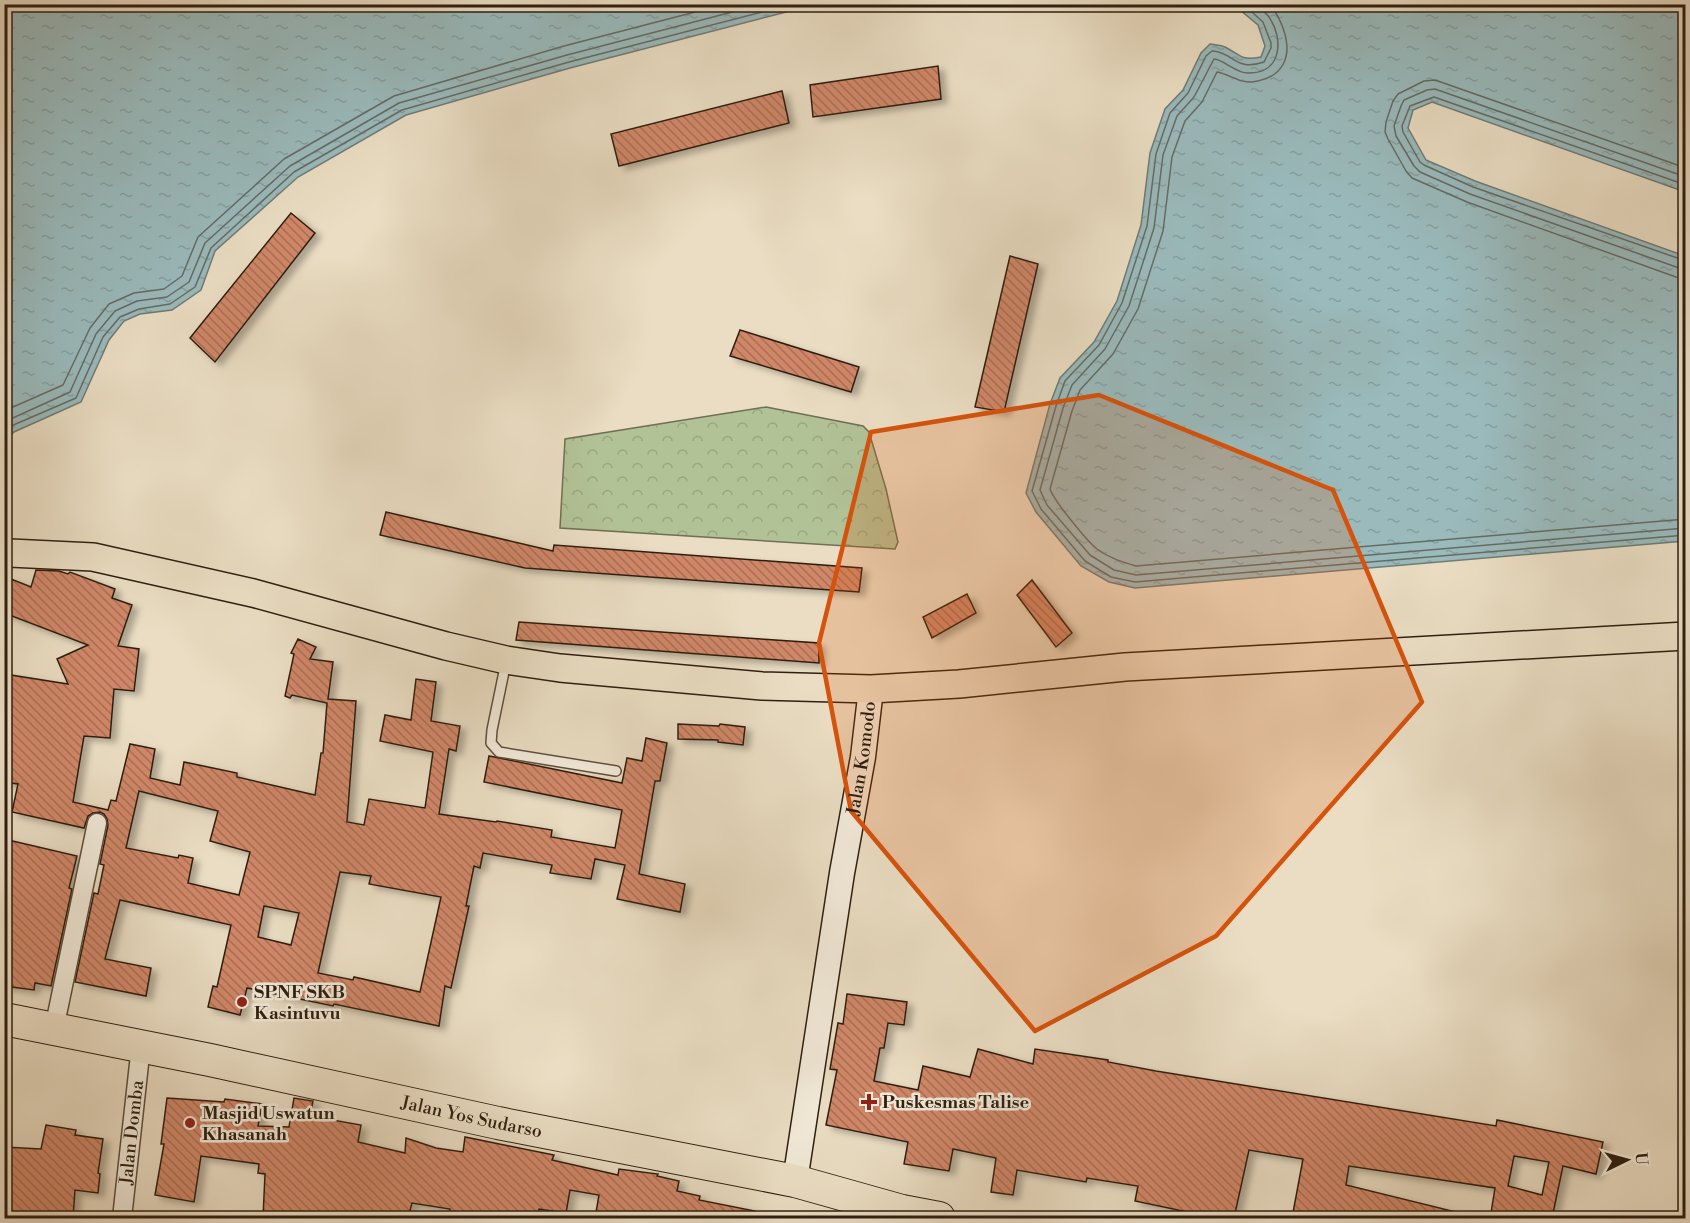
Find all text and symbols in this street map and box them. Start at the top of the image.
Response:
street label: Jalan Komodo [841,700,881,818]
place label: SPNF SKB Kasintuvu [254,981,345,1025]
marker: SPNF SKB Kasintuvu [235,995,249,1009]
street label: Jalan Domba [115,1078,149,1187]
street label: Jalan Yos Sudarso [398,1091,544,1143]
place label: Puskesmas Talise [882,1091,1029,1114]
marker: Puskesmas Talise [860,1093,878,1111]
place label: Masjid Uswatun Khasanah [202,1102,334,1146]
marker: Masjid Uswatun Khasanah [183,1116,197,1130]
north arrow [1597,1130,1657,1190]
text: U [1630,1152,1652,1166]

